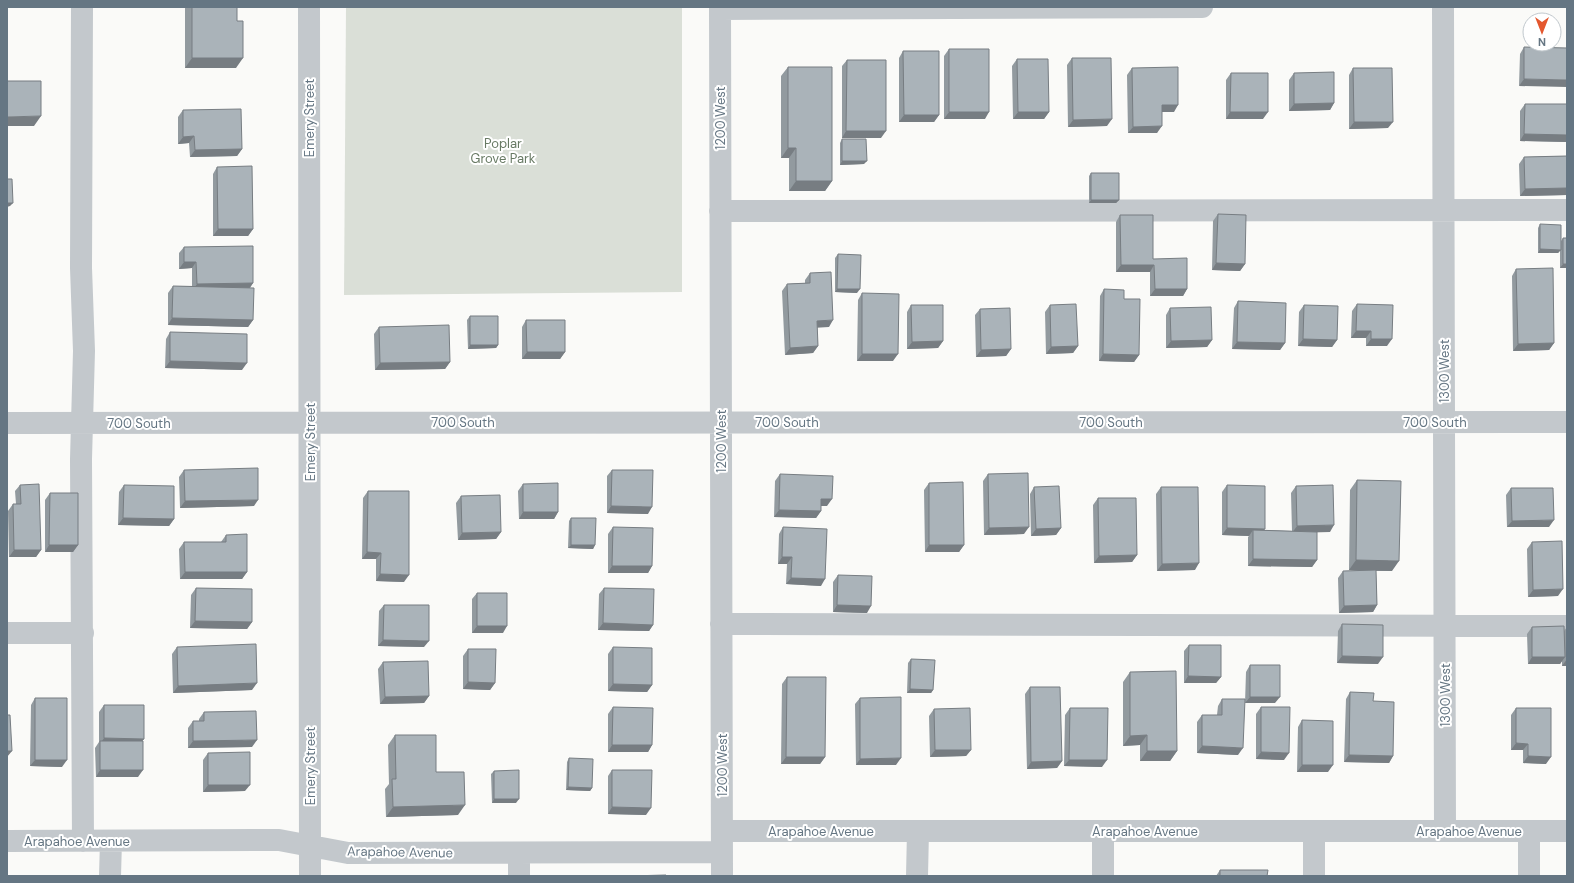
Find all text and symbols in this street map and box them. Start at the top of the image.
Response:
north arrow [1522,12,1562,52]
text: N [1538,35,1546,49]
street label: Emery Street [301,79,318,157]
street label: 1200 West [712,86,729,150]
park label: Poplar Grove Park [471,135,536,167]
street label: 1300 West [1436,339,1453,403]
street label: Emery Street [302,403,319,481]
street label: 1200 West [713,409,730,473]
street label: 700 South [431,414,495,431]
street label: 700 South [755,414,819,431]
street label: 700 South [1079,414,1143,431]
street label: 700 South [1403,414,1467,431]
street label: 700 South [107,415,171,432]
street label: 1300 West [1437,663,1454,727]
street label: Emery Street [302,727,319,805]
street label: 1200 West [714,733,731,797]
street label: Arapahoe Avenue [768,823,874,840]
street label: Arapahoe Avenue [1092,823,1198,840]
street label: Arapahoe Avenue [1416,823,1522,840]
street label: Arapahoe Avenue [24,833,130,850]
street label: Arapahoe Avenue [347,843,453,861]

